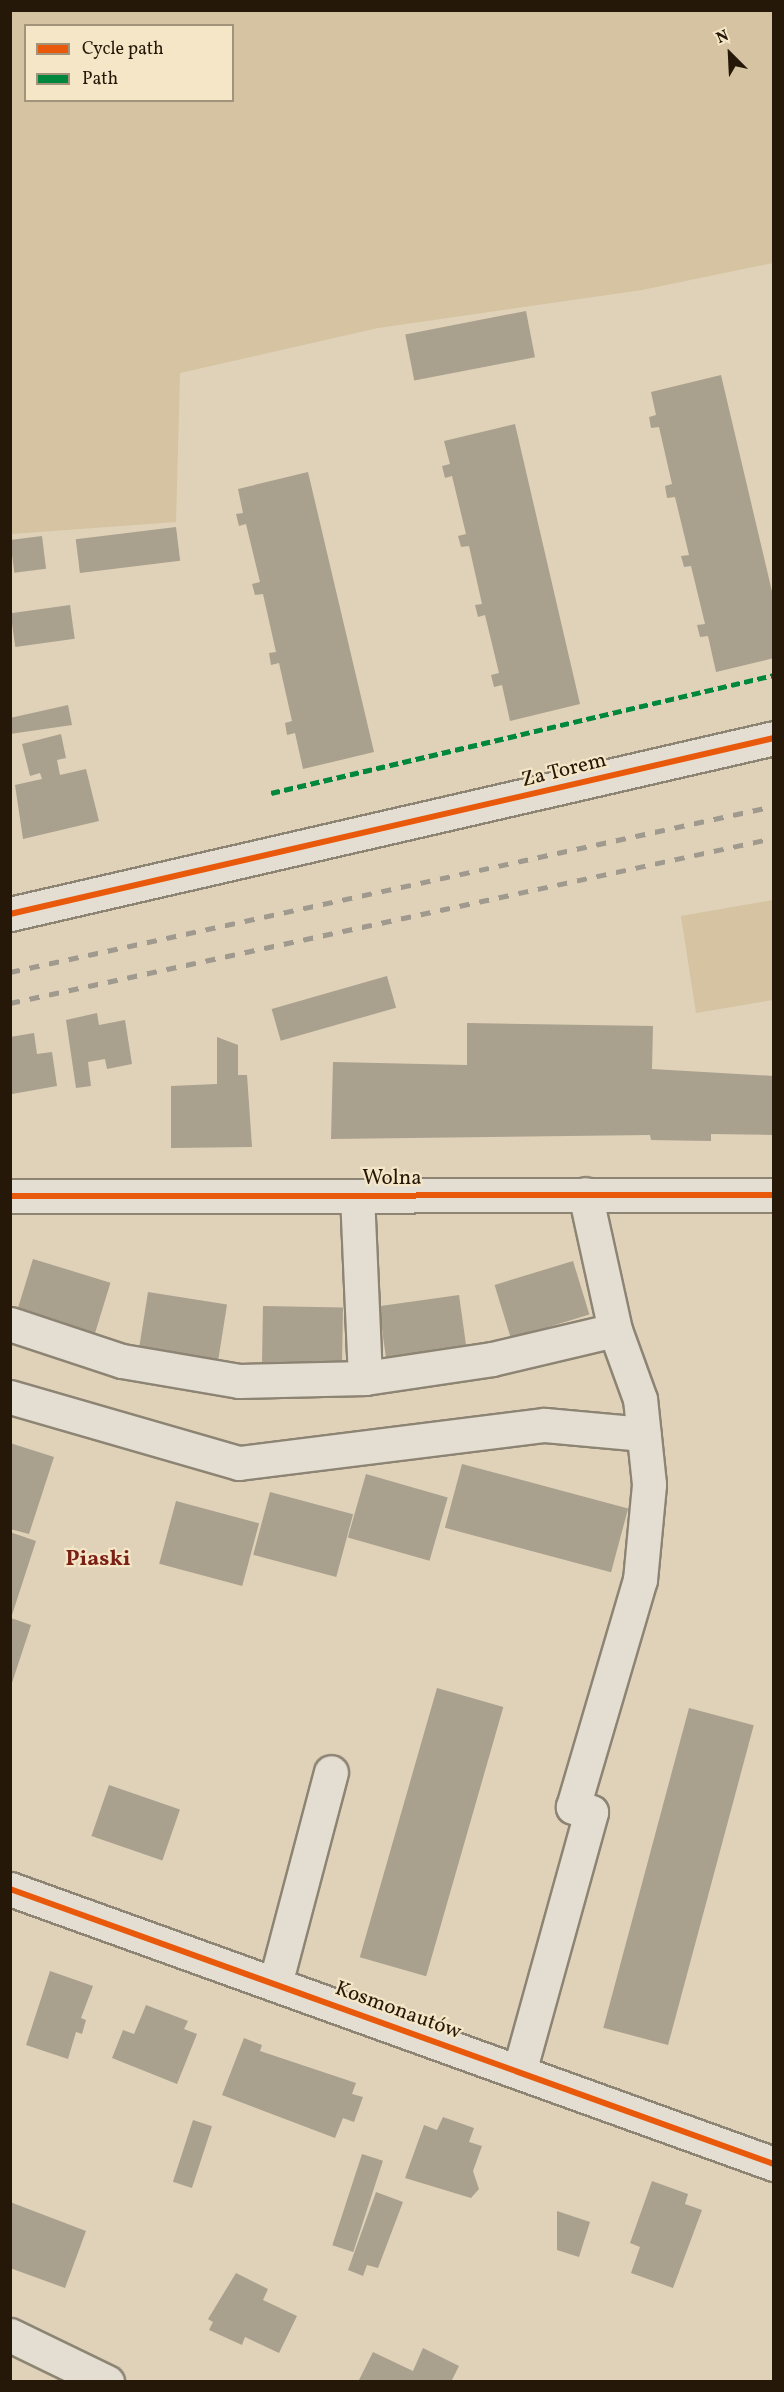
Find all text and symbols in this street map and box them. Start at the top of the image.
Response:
legend [24,24,234,102]
north arrow [700,24,760,84]
text: N [713,25,732,50]
text: Cycle path [82,37,164,62]
text: Path [82,67,118,92]
street label: Za Torem [519,748,609,794]
street label: Wolna [362,1166,422,1192]
district label: Piaski [65,1547,131,1573]
street label: Kosmonautów [331,1976,465,2046]

